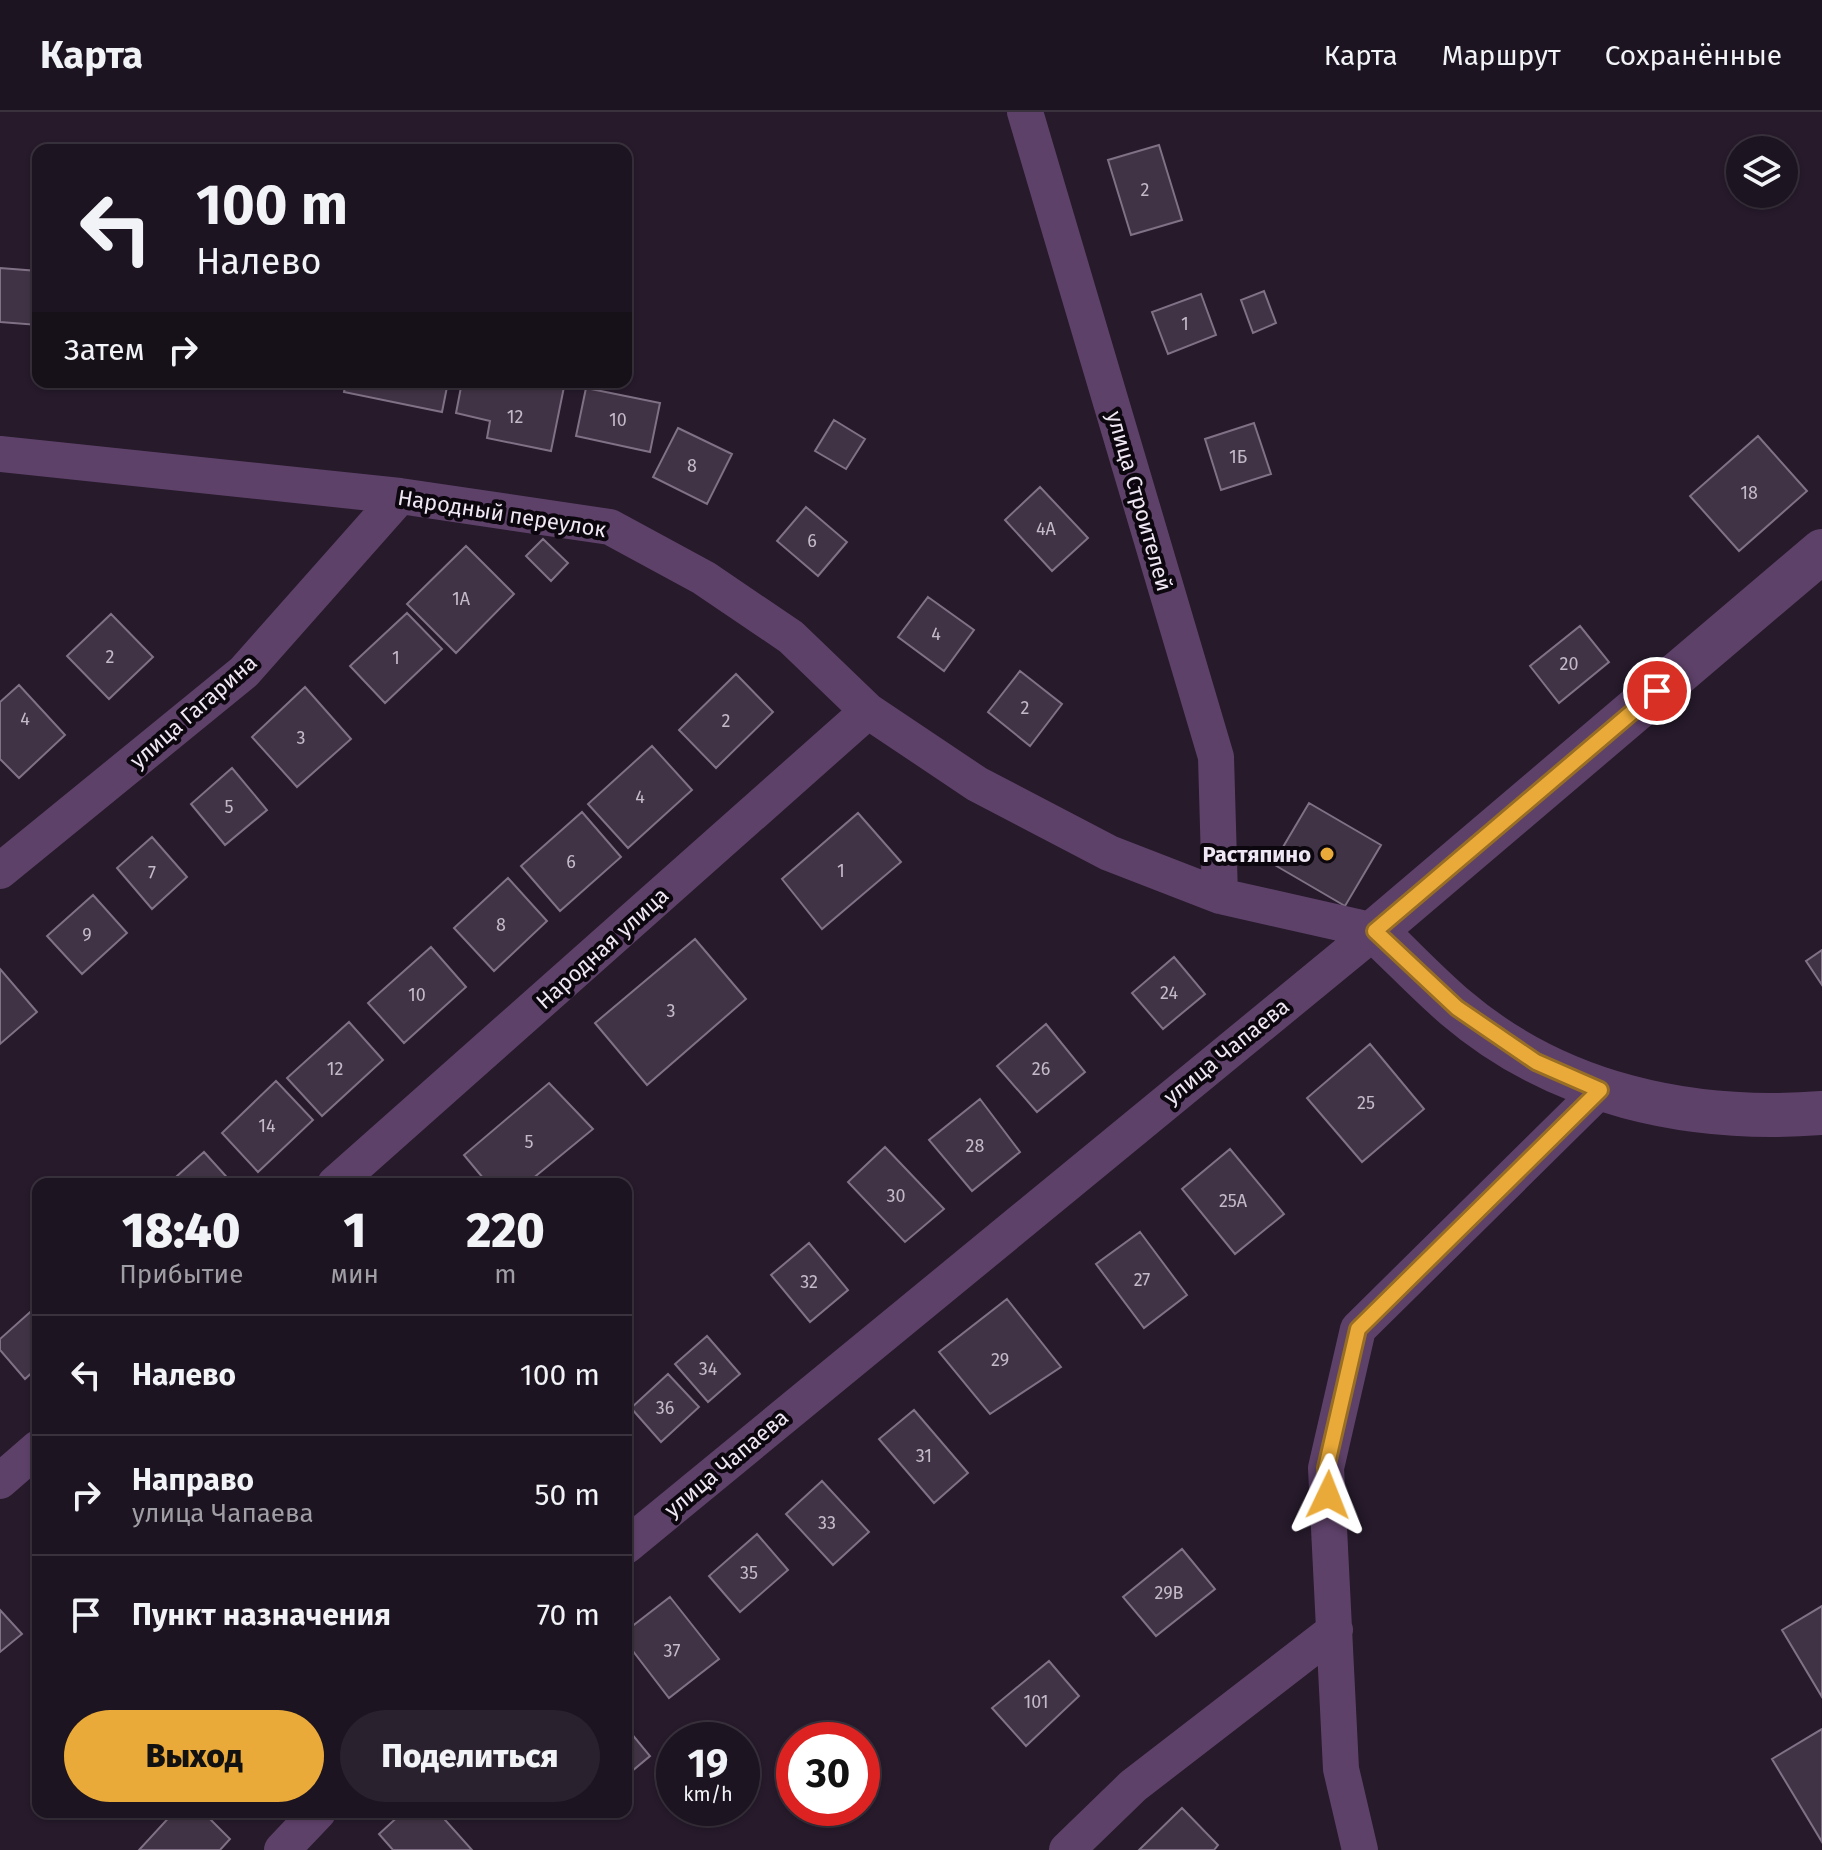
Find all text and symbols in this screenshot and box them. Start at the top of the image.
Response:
text: Карта [40,32,143,78]
text: Карта [1324,39,1398,72]
text: Маршрут [1442,39,1561,72]
text: Сохранённые [1605,39,1782,72]
map controls [1726,136,1798,208]
button: layers [1726,136,1798,208]
text: 100 m [196,172,348,239]
icon: left [64,176,168,280]
house number: 2 [1141,179,1150,201]
text: Налево [196,240,322,284]
house number: 1 [1181,313,1189,335]
icon: right [161,328,205,372]
text: Затем [64,332,145,368]
house number: 12 [507,406,523,428]
street label: улица Строителей [1101,408,1178,594]
house number: 10 [609,409,627,431]
house number: 1Б [1229,446,1247,468]
house number: 8 [687,455,697,477]
house number: 18 [1740,482,1758,504]
street label: Народный переулок [396,484,609,543]
house number: 4А [1036,518,1057,540]
house number: 6 [807,530,817,552]
house number: 1А [452,588,471,610]
house number: 4 [931,623,941,645]
house number: 2 [106,646,115,668]
house number: 1 [392,647,400,669]
street label: улица Гагарина [124,649,263,774]
house number: 20 [1560,653,1578,675]
pin [1623,657,1691,725]
icon: arrive [1635,669,1679,713]
house number: 2 [1021,697,1030,719]
house number: 4 [20,708,30,730]
house number: 2 [722,710,731,732]
house number: 3 [297,727,305,749]
house number: 4 [635,786,645,808]
house number: 5 [224,796,234,818]
place label: Растяпино [1203,841,1311,868]
marker: Растяпино [1318,845,1336,863]
house number: 6 [566,851,576,873]
house number: 1 [837,860,845,882]
house number: 7 [148,862,156,884]
street label: Народная улица [530,882,674,1015]
house number: 8 [496,914,506,936]
house number: 9 [82,924,92,946]
house number: 24 [1160,982,1178,1004]
house number: 10 [408,984,426,1006]
street label: улица Чапаева [1158,993,1295,1110]
house number: 3 [667,1000,675,1022]
house number: 12 [327,1058,343,1080]
house number: 26 [1032,1058,1050,1080]
house number: 25 [1357,1092,1375,1114]
house number: 14 [258,1115,276,1137]
house number: 5 [524,1131,534,1153]
house number: 28 [966,1135,984,1157]
house number: 30 [886,1185,906,1207]
house number: 25А [1219,1190,1248,1212]
text: 18:40 [122,1202,240,1260]
text: 1 [343,1202,366,1260]
text: 220 [466,1202,545,1260]
text: Прибытие [119,1259,243,1290]
text: мин [331,1259,379,1290]
text: m [494,1259,517,1290]
house number: 27 [1134,1269,1150,1291]
house number: 32 [800,1271,818,1293]
house number: 29 [991,1349,1009,1371]
icon: left [64,1353,108,1397]
text: Налево [132,1357,236,1393]
text: 100 m [520,1357,600,1393]
house number: 34 [699,1358,718,1380]
house number: 36 [656,1397,674,1419]
street label: улица Чапаева [659,1404,794,1523]
house number: 31 [916,1445,932,1467]
position arrow [1286,1453,1370,1537]
text: Направо [132,1462,254,1498]
icon: right [64,1473,108,1517]
text: 50 m [535,1477,600,1513]
text: улица Чапаева [132,1498,314,1529]
house number: 33 [818,1512,836,1534]
house number: 35 [740,1562,758,1584]
house number: 29В [1154,1582,1184,1604]
icon: arrive [64,1593,108,1637]
text: Пункт назначения [132,1597,391,1633]
text: 70 m [537,1597,600,1633]
house number: 37 [664,1640,680,1662]
house number: 101 [1023,1691,1049,1713]
button: Выход [64,1710,324,1802]
button: Поделиться [340,1710,600,1802]
speed limit sign: 30 [776,1722,880,1826]
text: 19 [688,1740,728,1788]
text: km/h [683,1782,733,1806]

